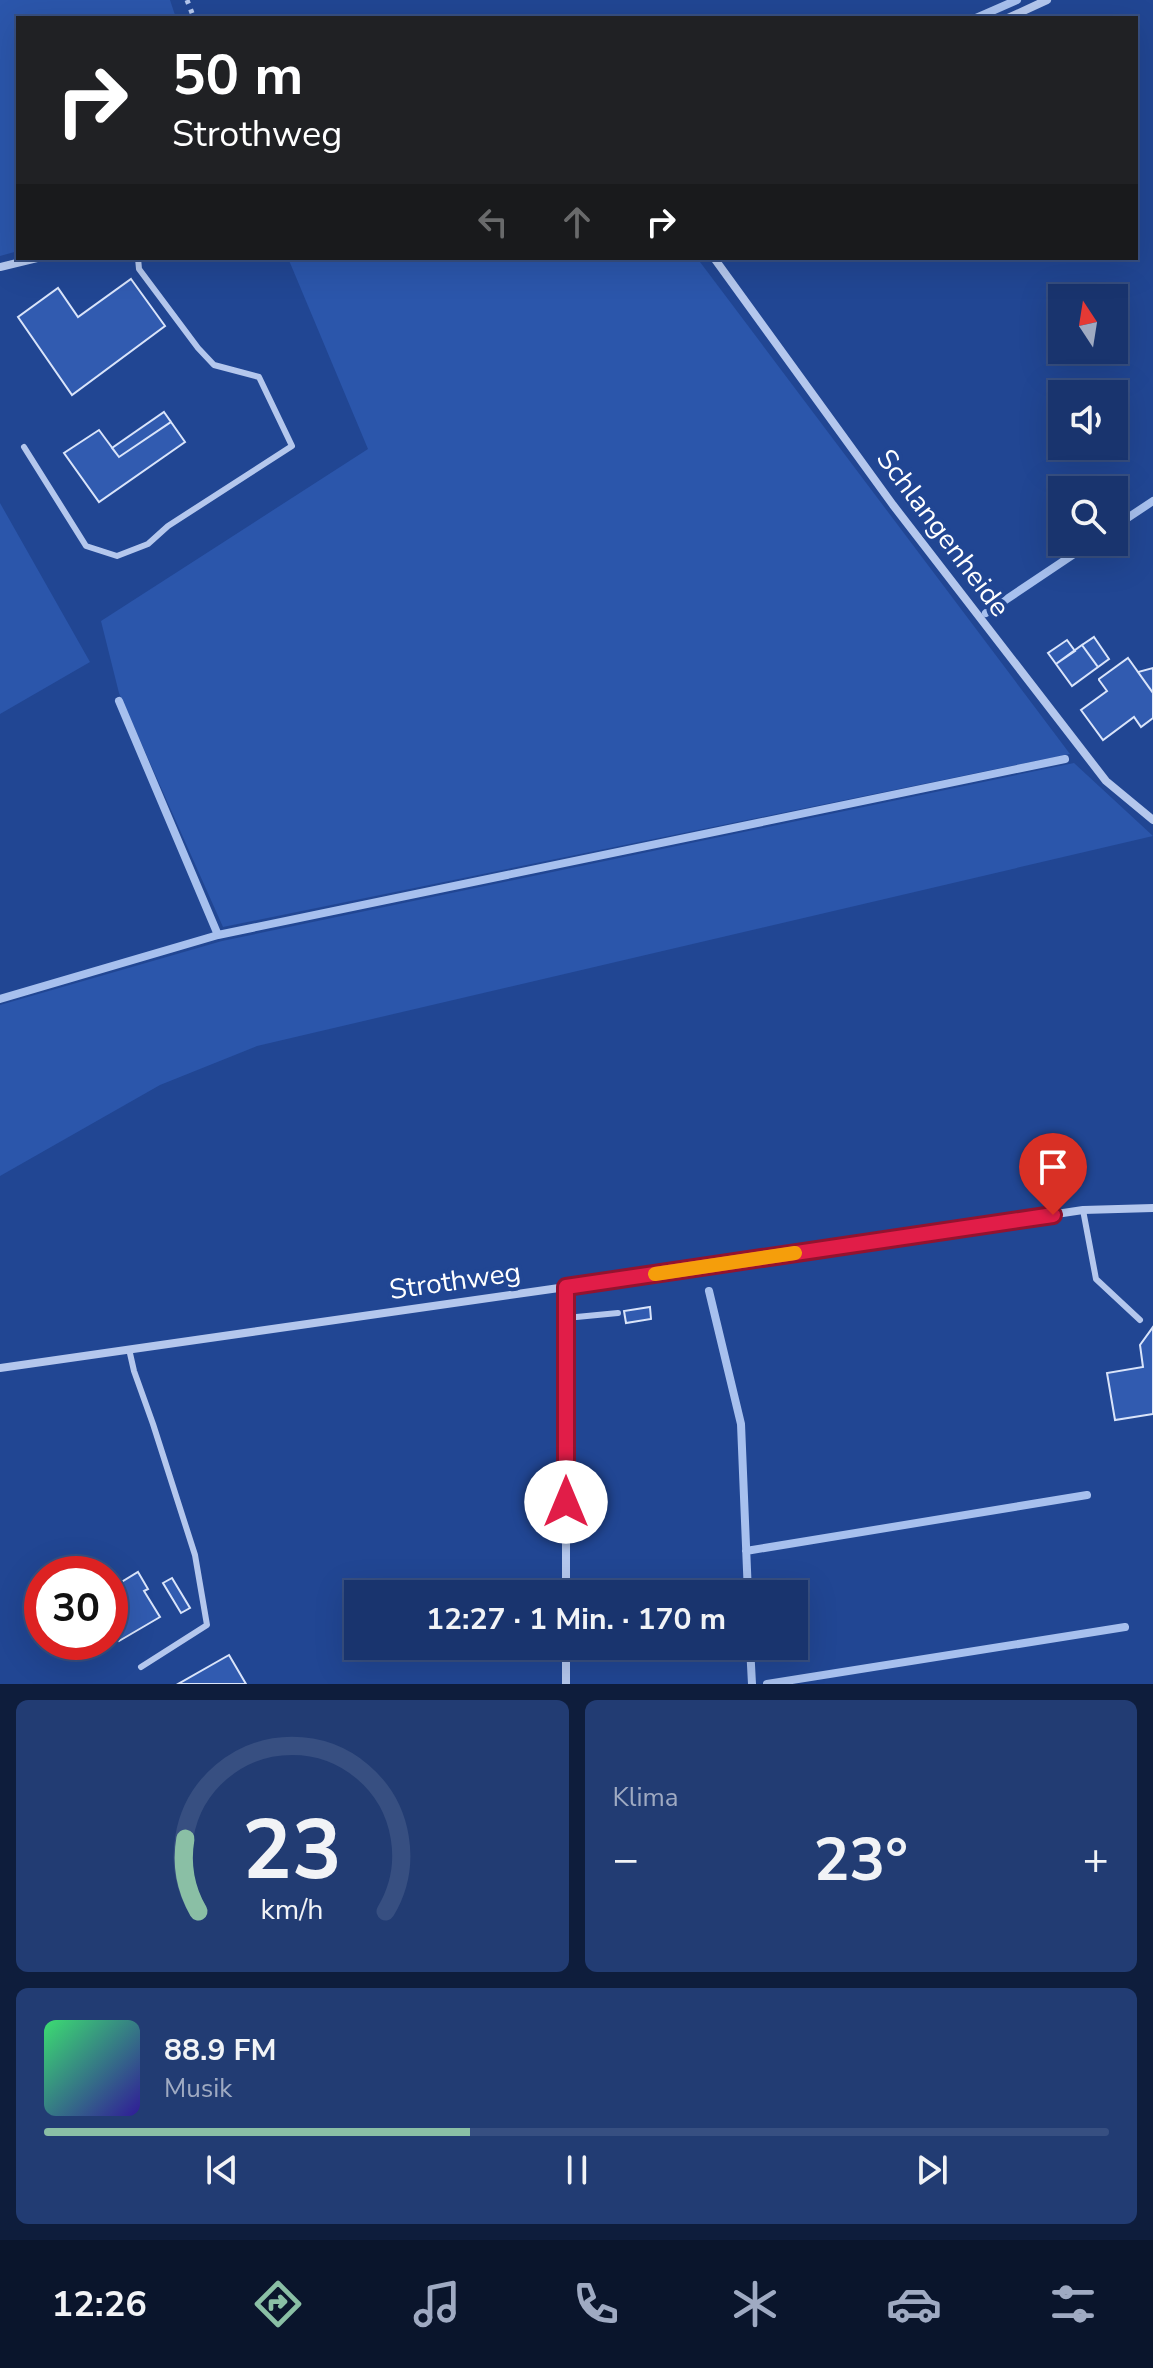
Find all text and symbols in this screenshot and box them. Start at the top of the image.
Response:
text: 50 m [172,37,303,114]
icon: right [40,48,144,152]
text: Strothweg [172,110,342,159]
icon: left [471,200,515,244]
icon: ahead [555,200,599,244]
icon: right [639,200,683,244]
north arrow [1048,284,1128,364]
map controls [1048,284,1128,556]
button: sound [1048,380,1128,460]
street label: Schlangenheide [867,441,1019,625]
button: search [1048,476,1128,556]
pin [1019,1133,1087,1215]
icon: arrive [1031,1145,1075,1189]
street label: Strothweg [387,1253,523,1309]
position arrow [524,1460,608,1544]
speed limit sign: 30 [24,1556,128,1660]
text: 12:27 · 1 Min. · 170 m [426,1599,726,1640]
text: Klima [613,1780,679,1815]
text: 23 [242,1794,342,1907]
text: 23° [813,1819,908,1901]
text: − [613,1830,639,1890]
text: + [1083,1830,1109,1890]
text: km/h [261,1890,324,1929]
text: 88.9 FM [164,2030,276,2071]
text: Musik [164,2071,232,2106]
icon: previous [200,2148,244,2192]
icon: pause [555,2148,599,2192]
icon: next [910,2148,954,2192]
icon: directions [250,2276,306,2332]
icon: music [409,2276,465,2332]
icon: phone [568,2276,624,2332]
icon: climate [727,2276,783,2332]
icon: car [886,2276,942,2332]
icon: filters [1045,2276,1101,2332]
text: 12:26 [52,2280,147,2329]

